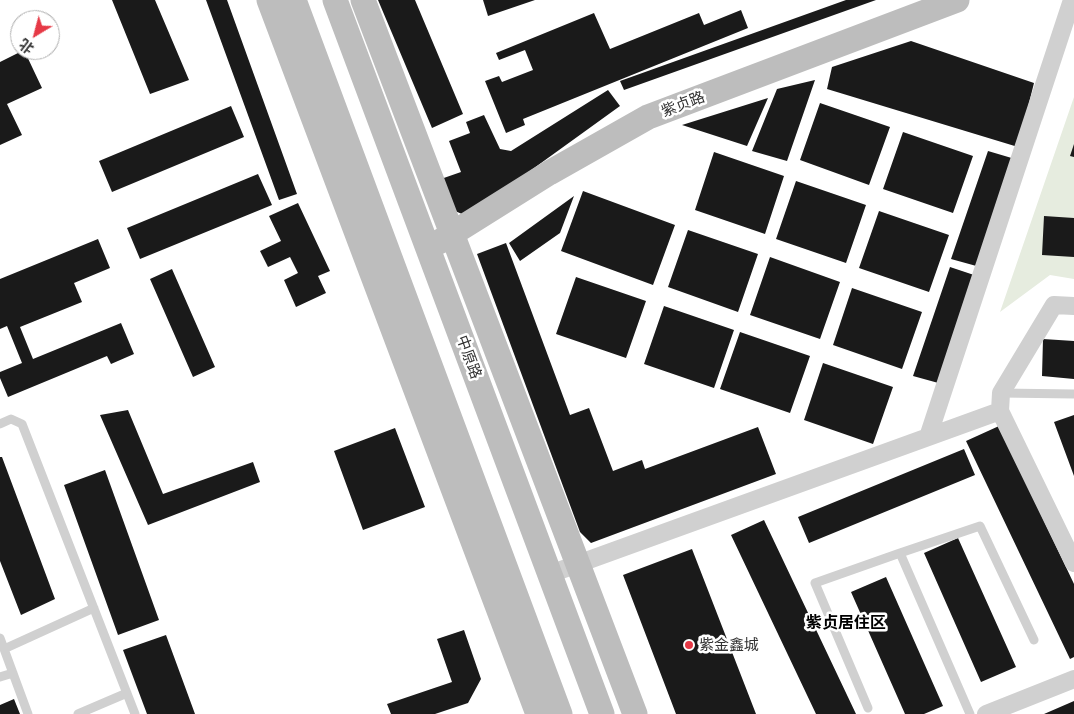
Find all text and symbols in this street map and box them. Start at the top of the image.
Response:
north arrow [10,10,60,60]
text: 北 [16,36,37,58]
street label: 紫贞路 [659,88,707,120]
street label: 中原路 [453,333,485,381]
district label: 紫贞居住区 [806,613,886,633]
place label: 紫金鑫城 [699,636,759,654]
marker: 紫金鑫城 [683,639,695,651]

